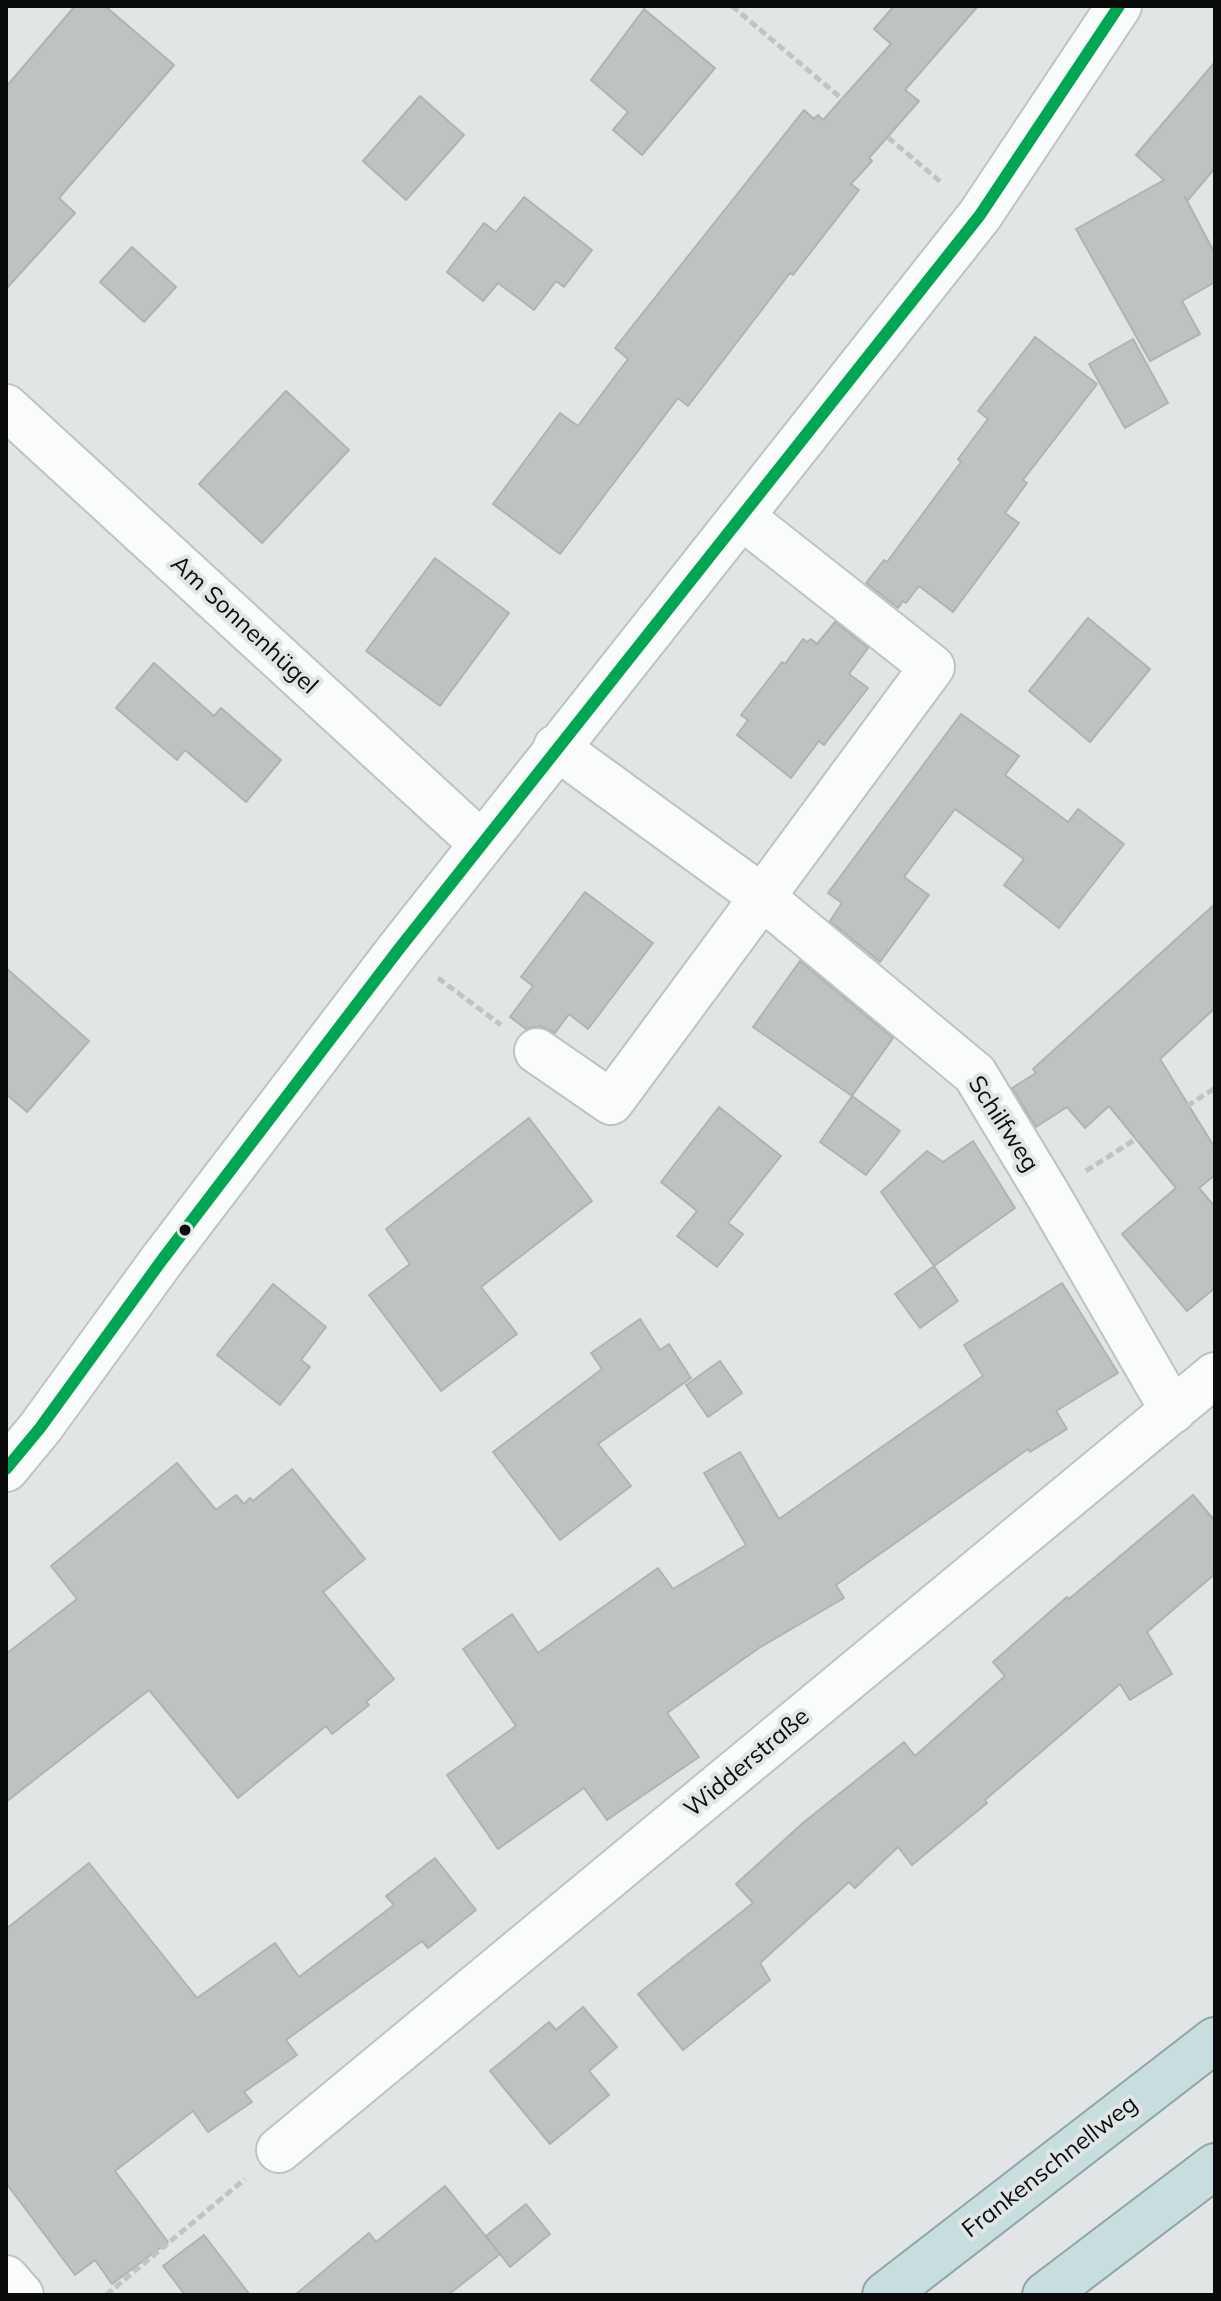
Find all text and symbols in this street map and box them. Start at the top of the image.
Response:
street label: Am Sonnenhügel [165,550,323,700]
street label: Schilfweg [961,1071,1045,1177]
unlabelled marker [177,1222,193,1238]
street label: Widderstraße [679,1702,815,1824]
street label: Frankenschnellweg [957,2090,1143,2244]

